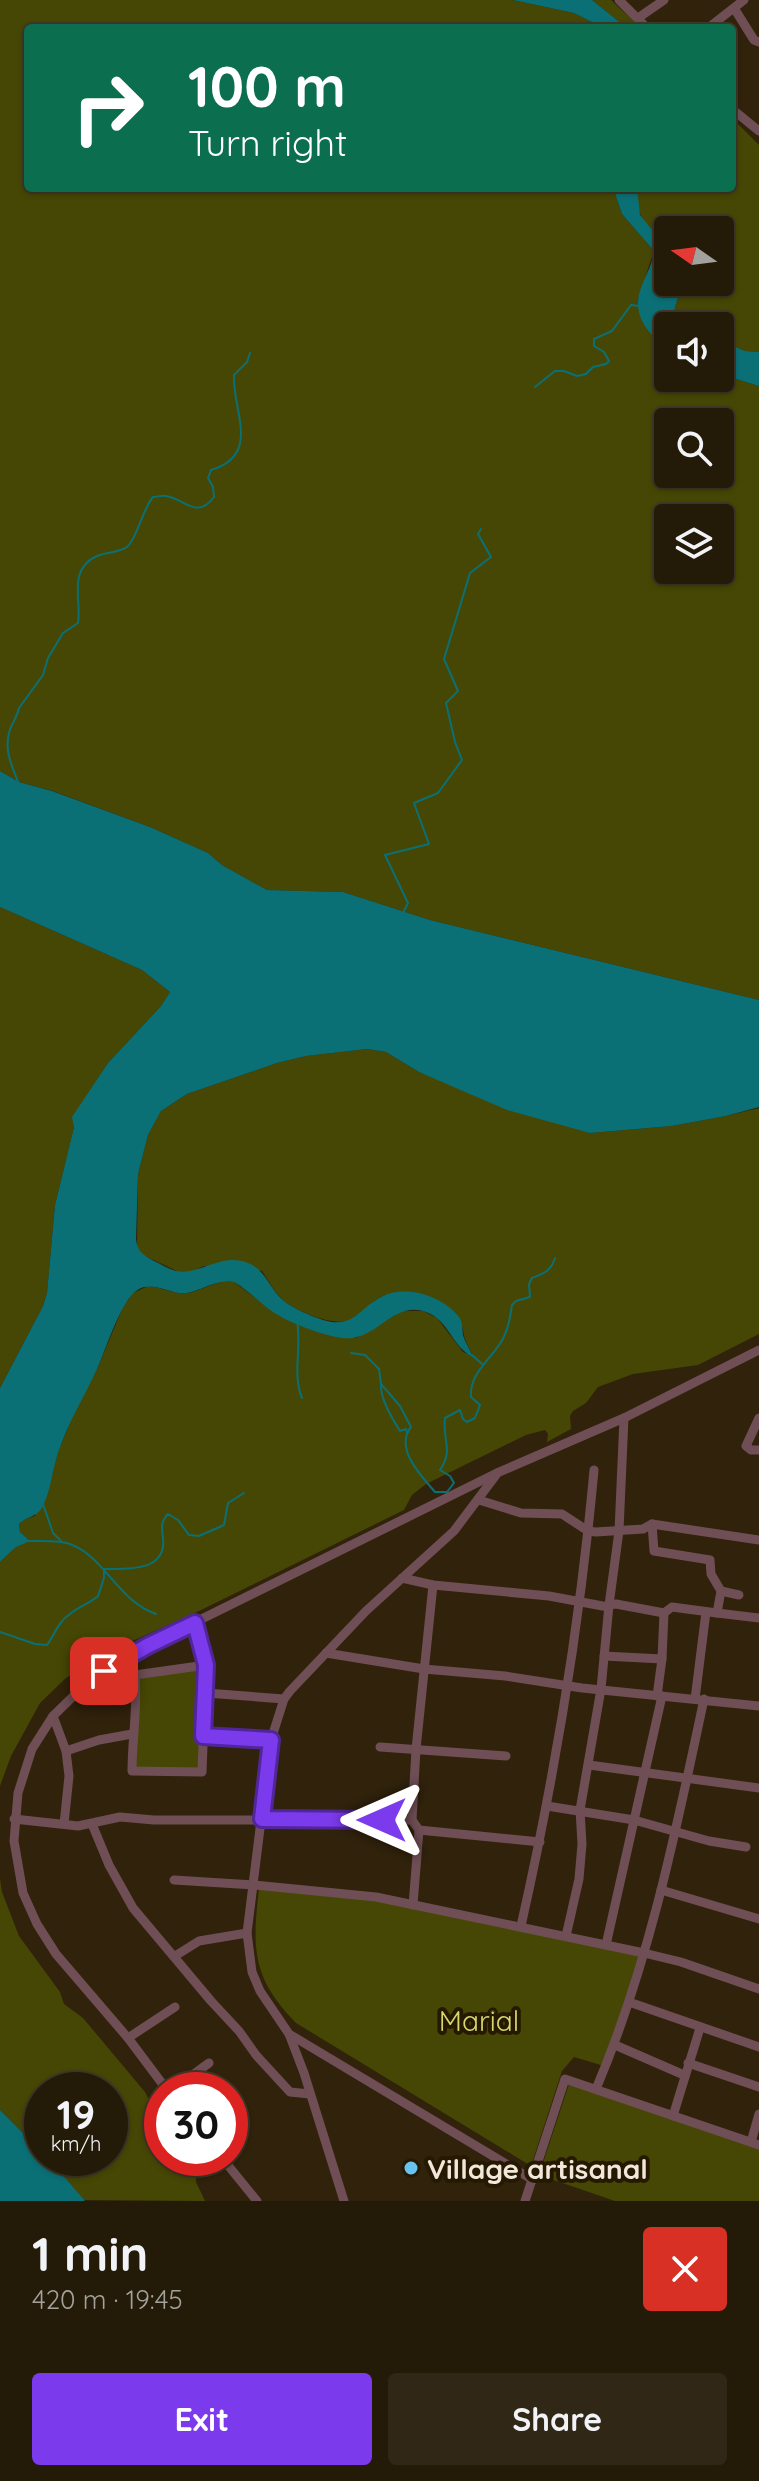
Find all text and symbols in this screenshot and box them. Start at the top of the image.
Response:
text: 100 m [188,51,346,121]
icon: right [56,56,160,160]
text: Turn right [188,120,347,165]
north arrow [654,216,734,296]
map controls [654,216,734,584]
button: sound [654,312,734,392]
button: search [654,408,734,488]
button: layers [654,504,734,584]
pin [70,1637,138,1705]
icon: arrive [82,1649,126,1693]
position arrow [340,1778,424,1862]
park label: Marial [439,2003,519,2038]
speed limit sign: 30 [144,2072,248,2176]
text: 19 [57,2089,95,2139]
text: km/h [51,2131,101,2156]
place label: Village artisanal [427,2151,648,2186]
marker: Village artisanal [402,2159,420,2177]
text: 1 min [32,2223,148,2283]
button: close [643,2227,727,2311]
text: 420 m · 19:45 [32,2283,183,2316]
button: Exit [32,2373,372,2465]
button: Share [388,2373,727,2465]

